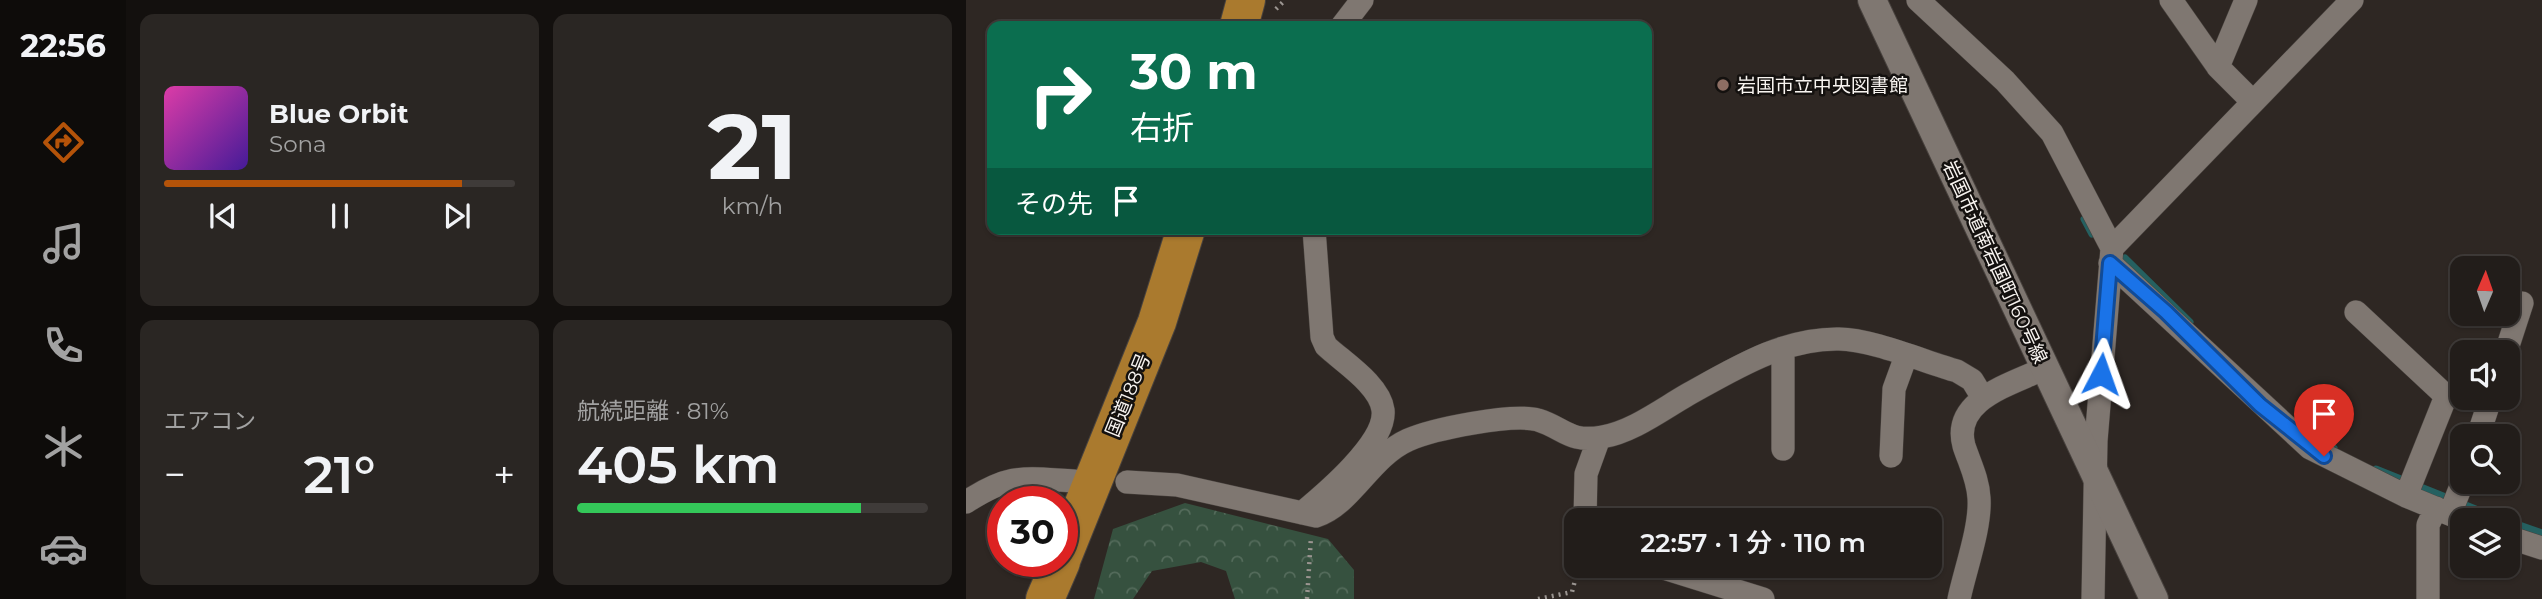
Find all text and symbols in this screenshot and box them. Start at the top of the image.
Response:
text: 22:56 [20,26,106,65]
text: 30 m [1130,42,1258,101]
icon: right [1015,49,1106,140]
place label: 岩国市立中央図書館 [1737,74,1908,97]
marker: 岩国市立中央図書館 [1715,77,1731,93]
text: 21 [708,91,797,202]
text: Blue Orbit [269,98,408,130]
text: 右折 [1130,108,1194,147]
icon: directions [39,118,88,167]
text: Sona [269,130,327,158]
street label: 岩国市道南岩国町160号線 [1938,157,2052,367]
icon: arrive [1107,182,1145,220]
text: その先 [1015,188,1093,220]
text: km/h [722,192,783,220]
icon: previous [204,197,242,235]
icon: pause [321,197,359,235]
icon: next [438,197,476,235]
icon: music [39,219,88,268]
north arrow [2450,256,2520,326]
map controls [2450,256,2520,578]
icon: phone [39,321,88,370]
position arrow [2064,337,2138,411]
button: sound [2450,340,2520,410]
street label: 国道188号 [1101,350,1155,440]
pin [2294,384,2354,456]
icon: arrive [2305,395,2343,433]
text: 航続距離 · 81% [577,397,729,425]
text: エアコン [164,407,256,435]
icon: climate [39,422,88,471]
button: search [2450,424,2520,494]
text: 405 km [577,433,780,496]
text: 21° [304,443,375,506]
text: − [164,451,186,498]
text: + [493,451,515,498]
speed limit sign: 30 [987,486,1078,577]
button: layers [2450,508,2520,578]
icon: car [39,524,88,573]
text: 22:57 · 1 分 · 110 m [1640,527,1866,559]

